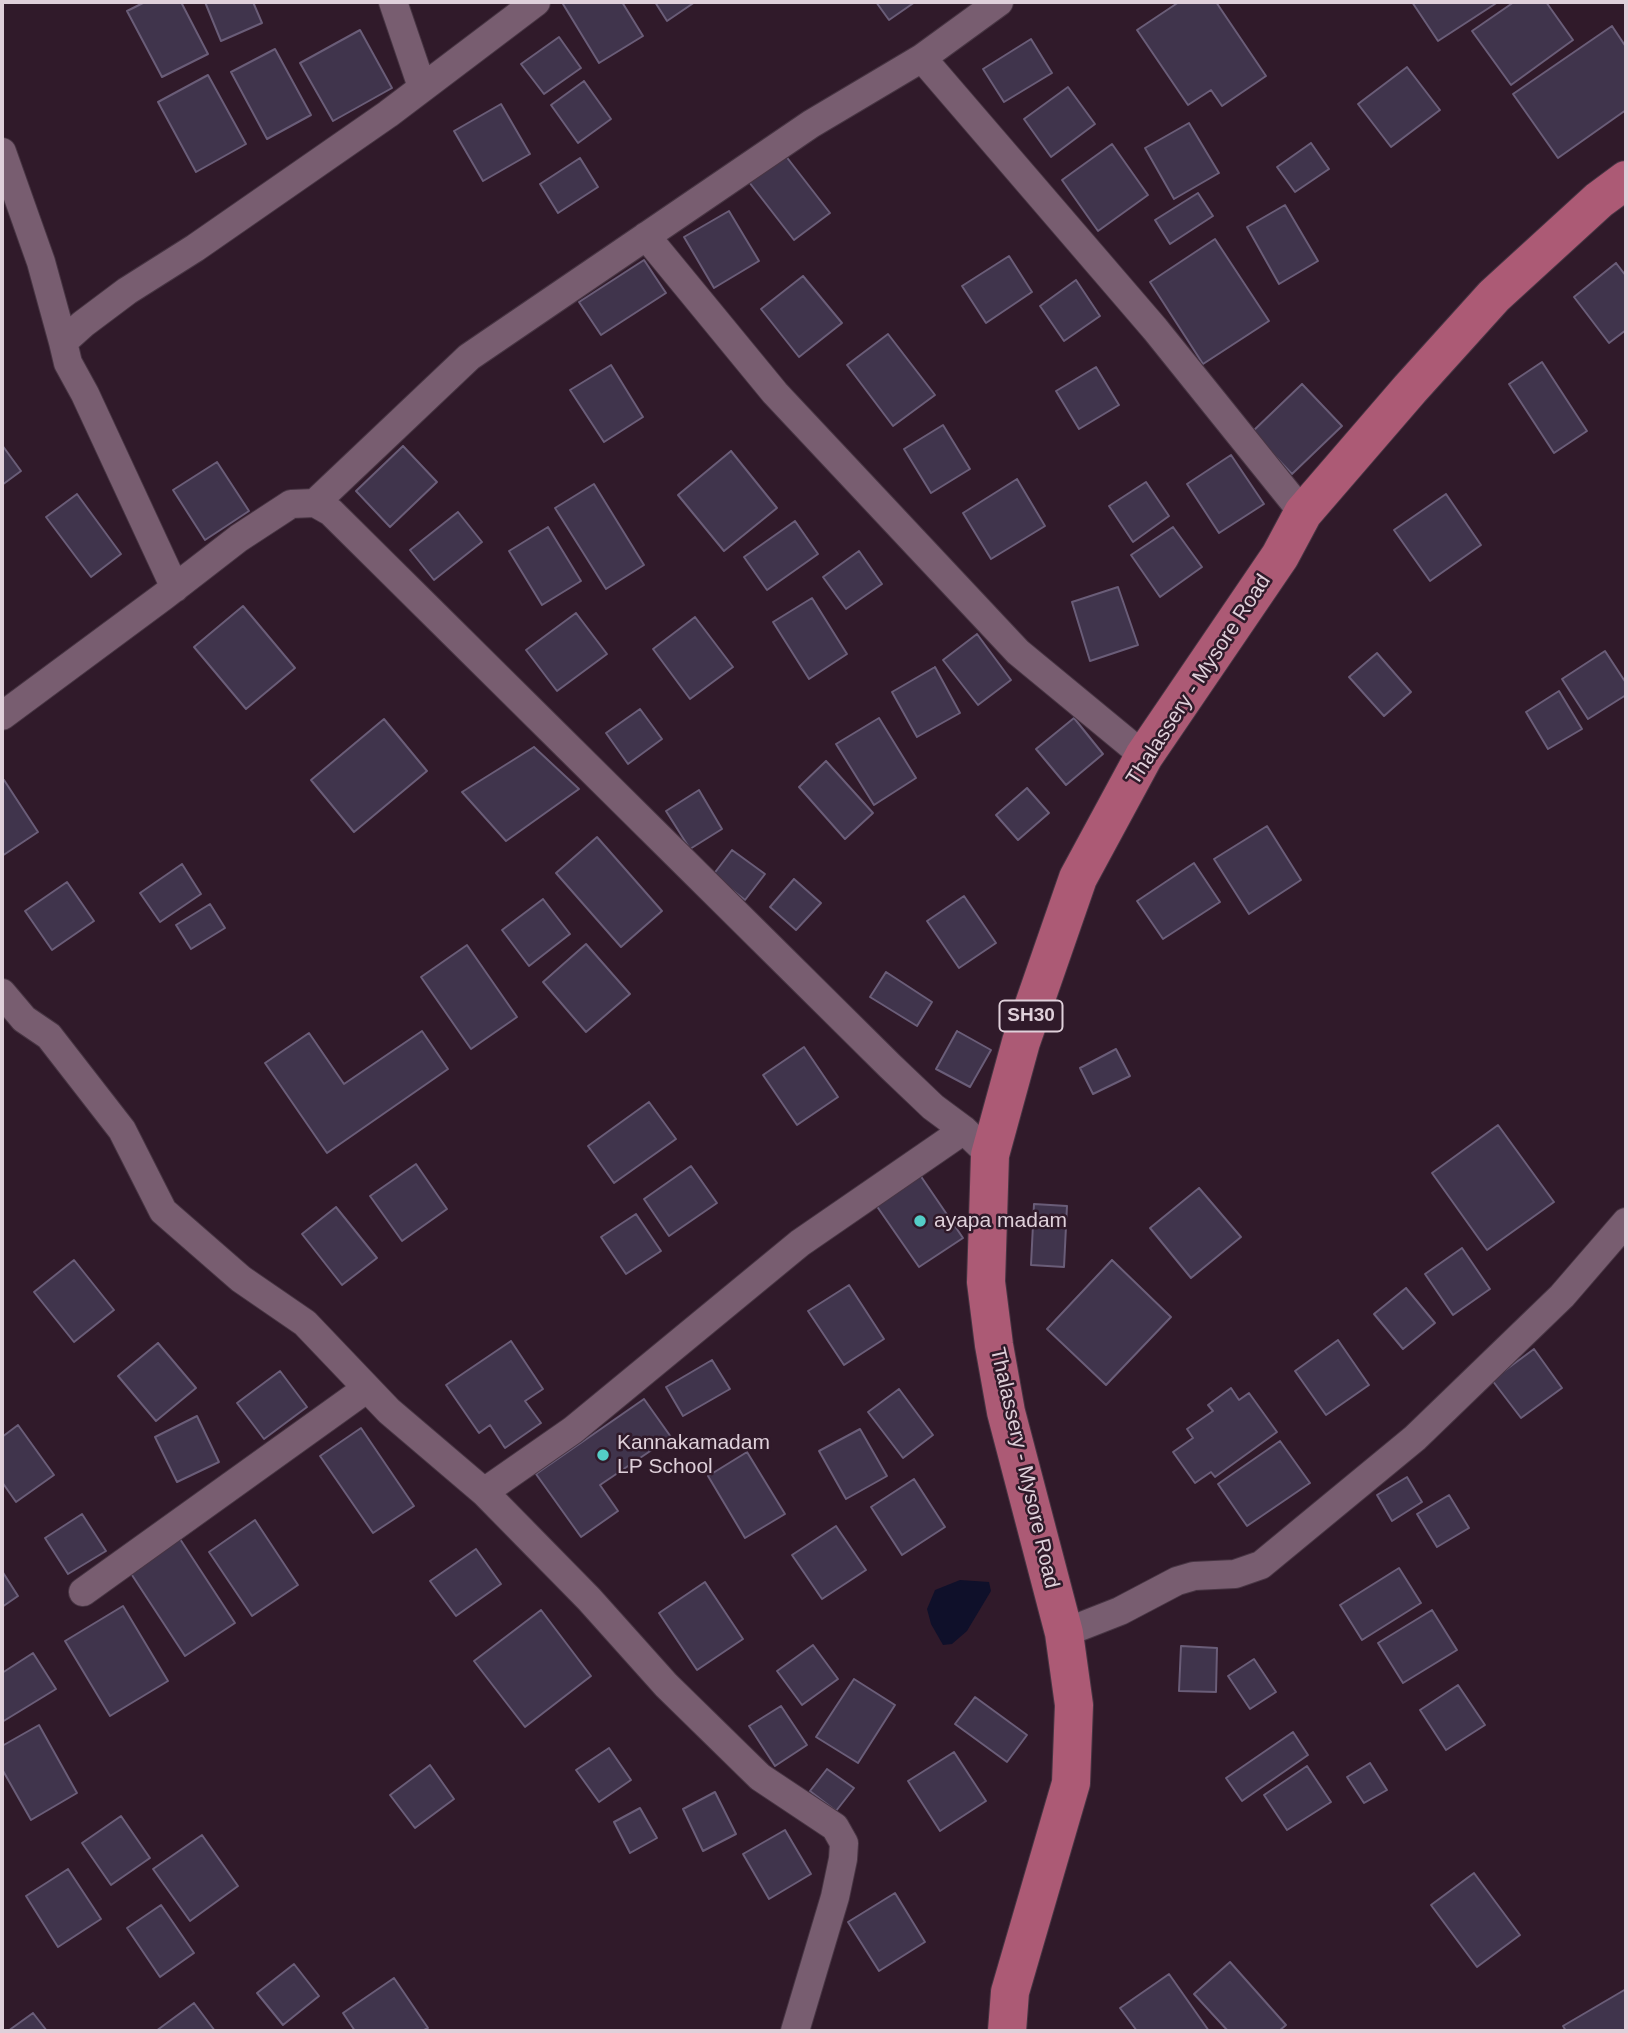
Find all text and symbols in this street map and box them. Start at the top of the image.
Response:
street label: Thalassery - Mysore Road [1121,570,1277,790]
road number: SH30 [1000,1000,1062,1032]
place label: ayapa madam [934,1208,1067,1234]
marker: ayapa madam [912,1213,928,1229]
street label: Thalassery - Mysore Road [984,1345,1064,1591]
place label: Kannakamadam LP School [617,1430,770,1480]
marker: Kannakamadam LP School [595,1447,611,1463]

